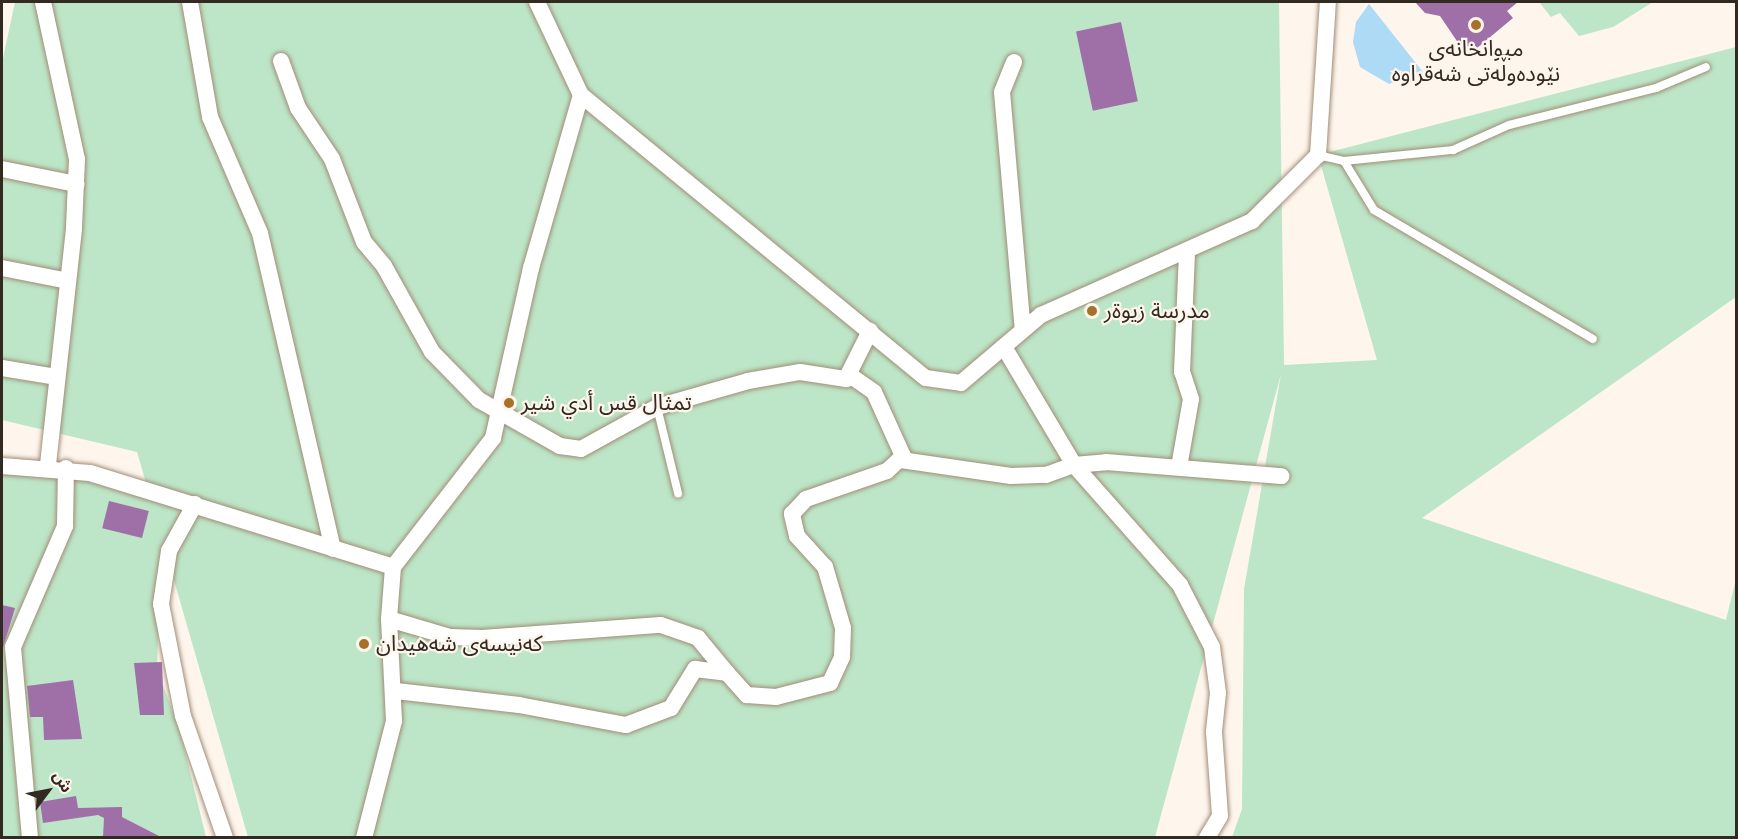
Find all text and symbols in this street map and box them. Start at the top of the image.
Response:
marker: میوانخانەی نێودەوڵەتی شەقراوە [1469,18,1483,32]
place label: میوانخانەی نێودەوڵەتی شەقراوە [1392,35,1560,86]
place label: مدرسة زيوةر [1104,298,1210,324]
marker: مدرسة زيوةر [1085,304,1099,318]
place label: تمثال قس أدي شير [521,390,692,416]
marker: تمثال قس أدي شير [502,396,516,410]
place label: کەنیسەی شەهیدان [376,631,543,657]
marker: کەنیسەی شەهیدان [357,637,371,651]
north arrow [18,761,78,821]
text: ش [49,767,78,796]

